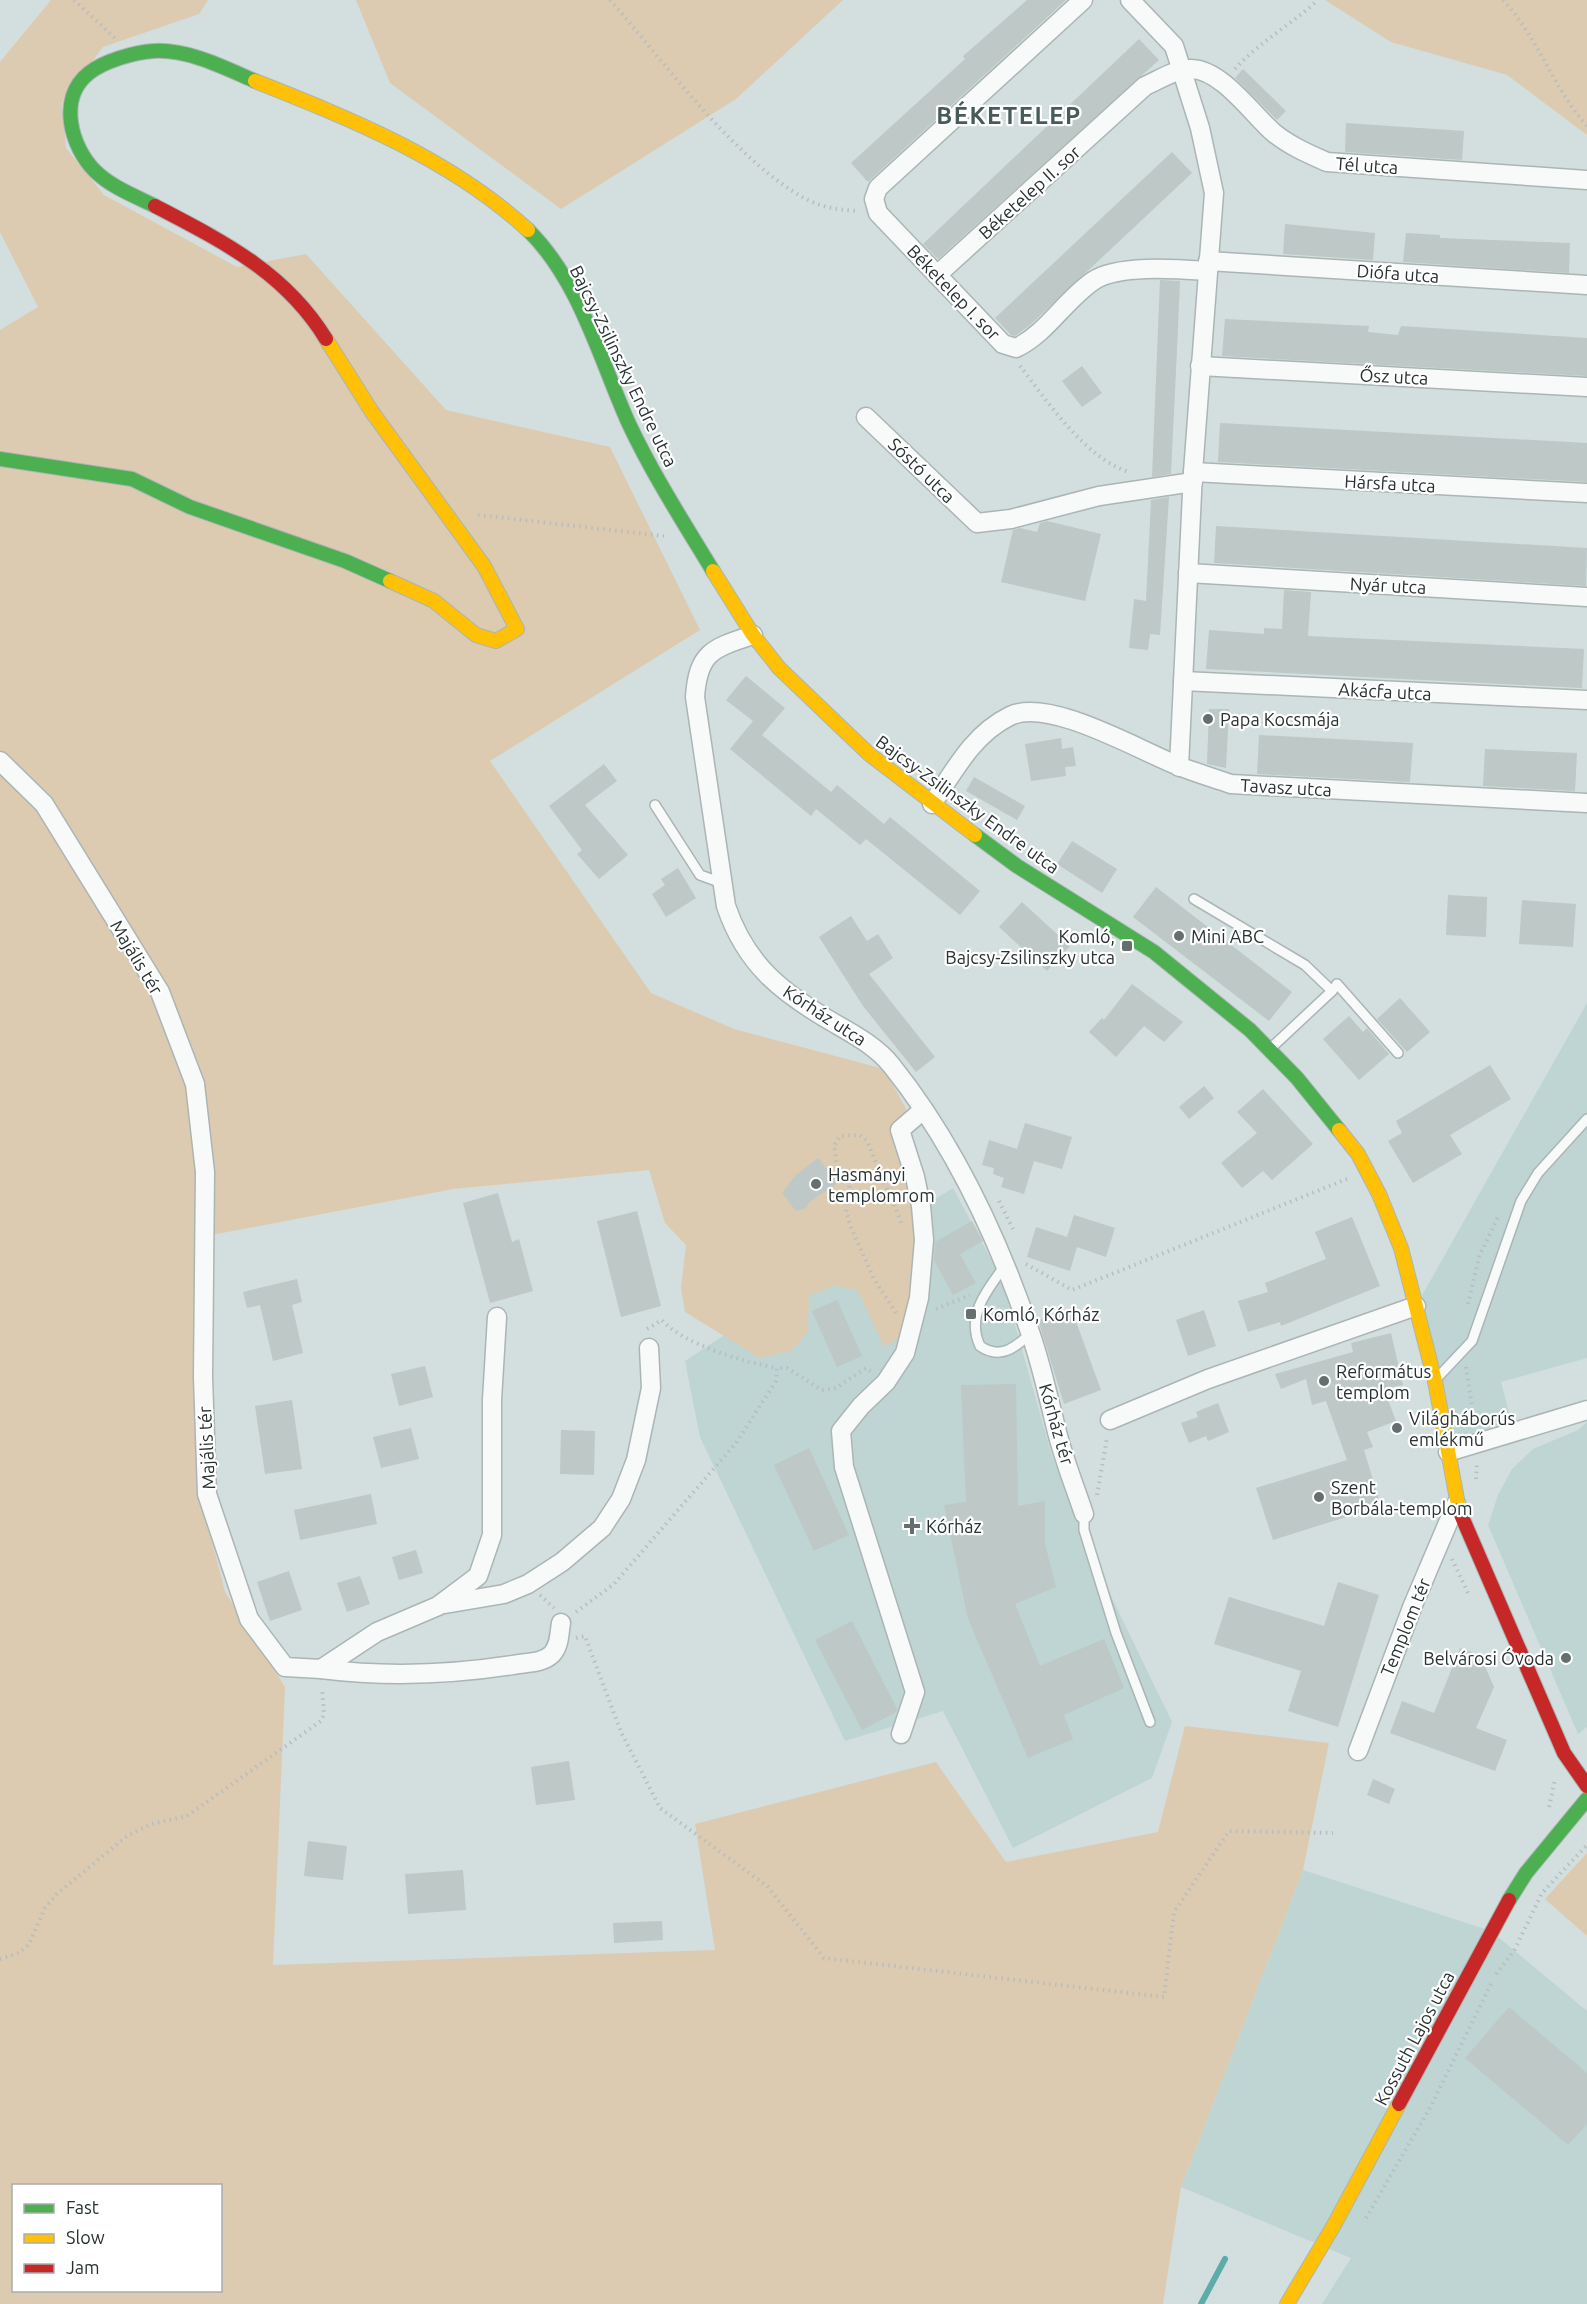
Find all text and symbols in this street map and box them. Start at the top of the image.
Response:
district label: BÉKETELEP [936,100,1082,129]
street label: Béketelep II. sor [974,141,1084,243]
street label: Tél utca [1335,153,1399,177]
street label: Béketelep I. sor [903,240,1005,344]
street label: Diófa utca [1356,260,1440,286]
street label: Bajcsy-Zsilinszky Endre utca [566,262,682,470]
street label: Ősz utca [1359,363,1429,388]
street label: Sóstó utca [885,434,959,506]
street label: Hársfa utca [1344,471,1436,495]
street label: Nyár utca [1349,573,1427,597]
street label: Akácfa utca [1338,679,1432,703]
place label: Papa Kocsmája [1220,709,1340,729]
marker: Papa Kocsmája [1201,712,1215,726]
street label: Bajcsy-Zsilinszky Endre utca [873,731,1063,877]
street label: Tavasz utca [1240,775,1332,799]
street label: Majális tér [107,916,167,998]
place label: Komló, Bajcsy-Zsilinszky utca [945,926,1115,967]
place label: Mini ABC [1191,926,1264,946]
marker: Mini ABC [1172,929,1186,943]
marker: Komló, Bajcsy-Zsilinszky utca [1120,939,1134,953]
street label: Kórház utca [780,981,870,1049]
place label: Hasmányi templomrom [828,1164,935,1205]
marker: Hasmányi templomrom [809,1177,823,1191]
place label: Komló, Kórház [983,1304,1099,1324]
marker: Komló, Kórház [964,1307,978,1321]
place label: Református templom [1336,1361,1431,1402]
marker: Református templom [1317,1374,1331,1388]
street label: Kórház tér [1036,1381,1078,1467]
street label: Majális tér [194,1406,218,1490]
place label: Világháborús emlékmű [1409,1408,1515,1449]
marker: Világháborús emlékmű [1390,1421,1404,1435]
place label: Szent Borbála-templom [1331,1477,1473,1518]
marker: Szent Borbála-templom [1312,1490,1326,1504]
place label: Kórház [926,1516,982,1536]
marker: Kórház [903,1517,921,1535]
street label: Templom tér [1376,1575,1434,1679]
place label: Belvárosi Óvoda [1423,1647,1554,1668]
marker: Belvárosi Óvoda [1559,1651,1573,1665]
street label: Kossuth Lajos utca [1370,1968,1458,2108]
legend [12,2184,222,2292]
text: Fast [66,2197,99,2217]
text: Slow [66,2227,105,2247]
text: Jam [66,2257,100,2277]

